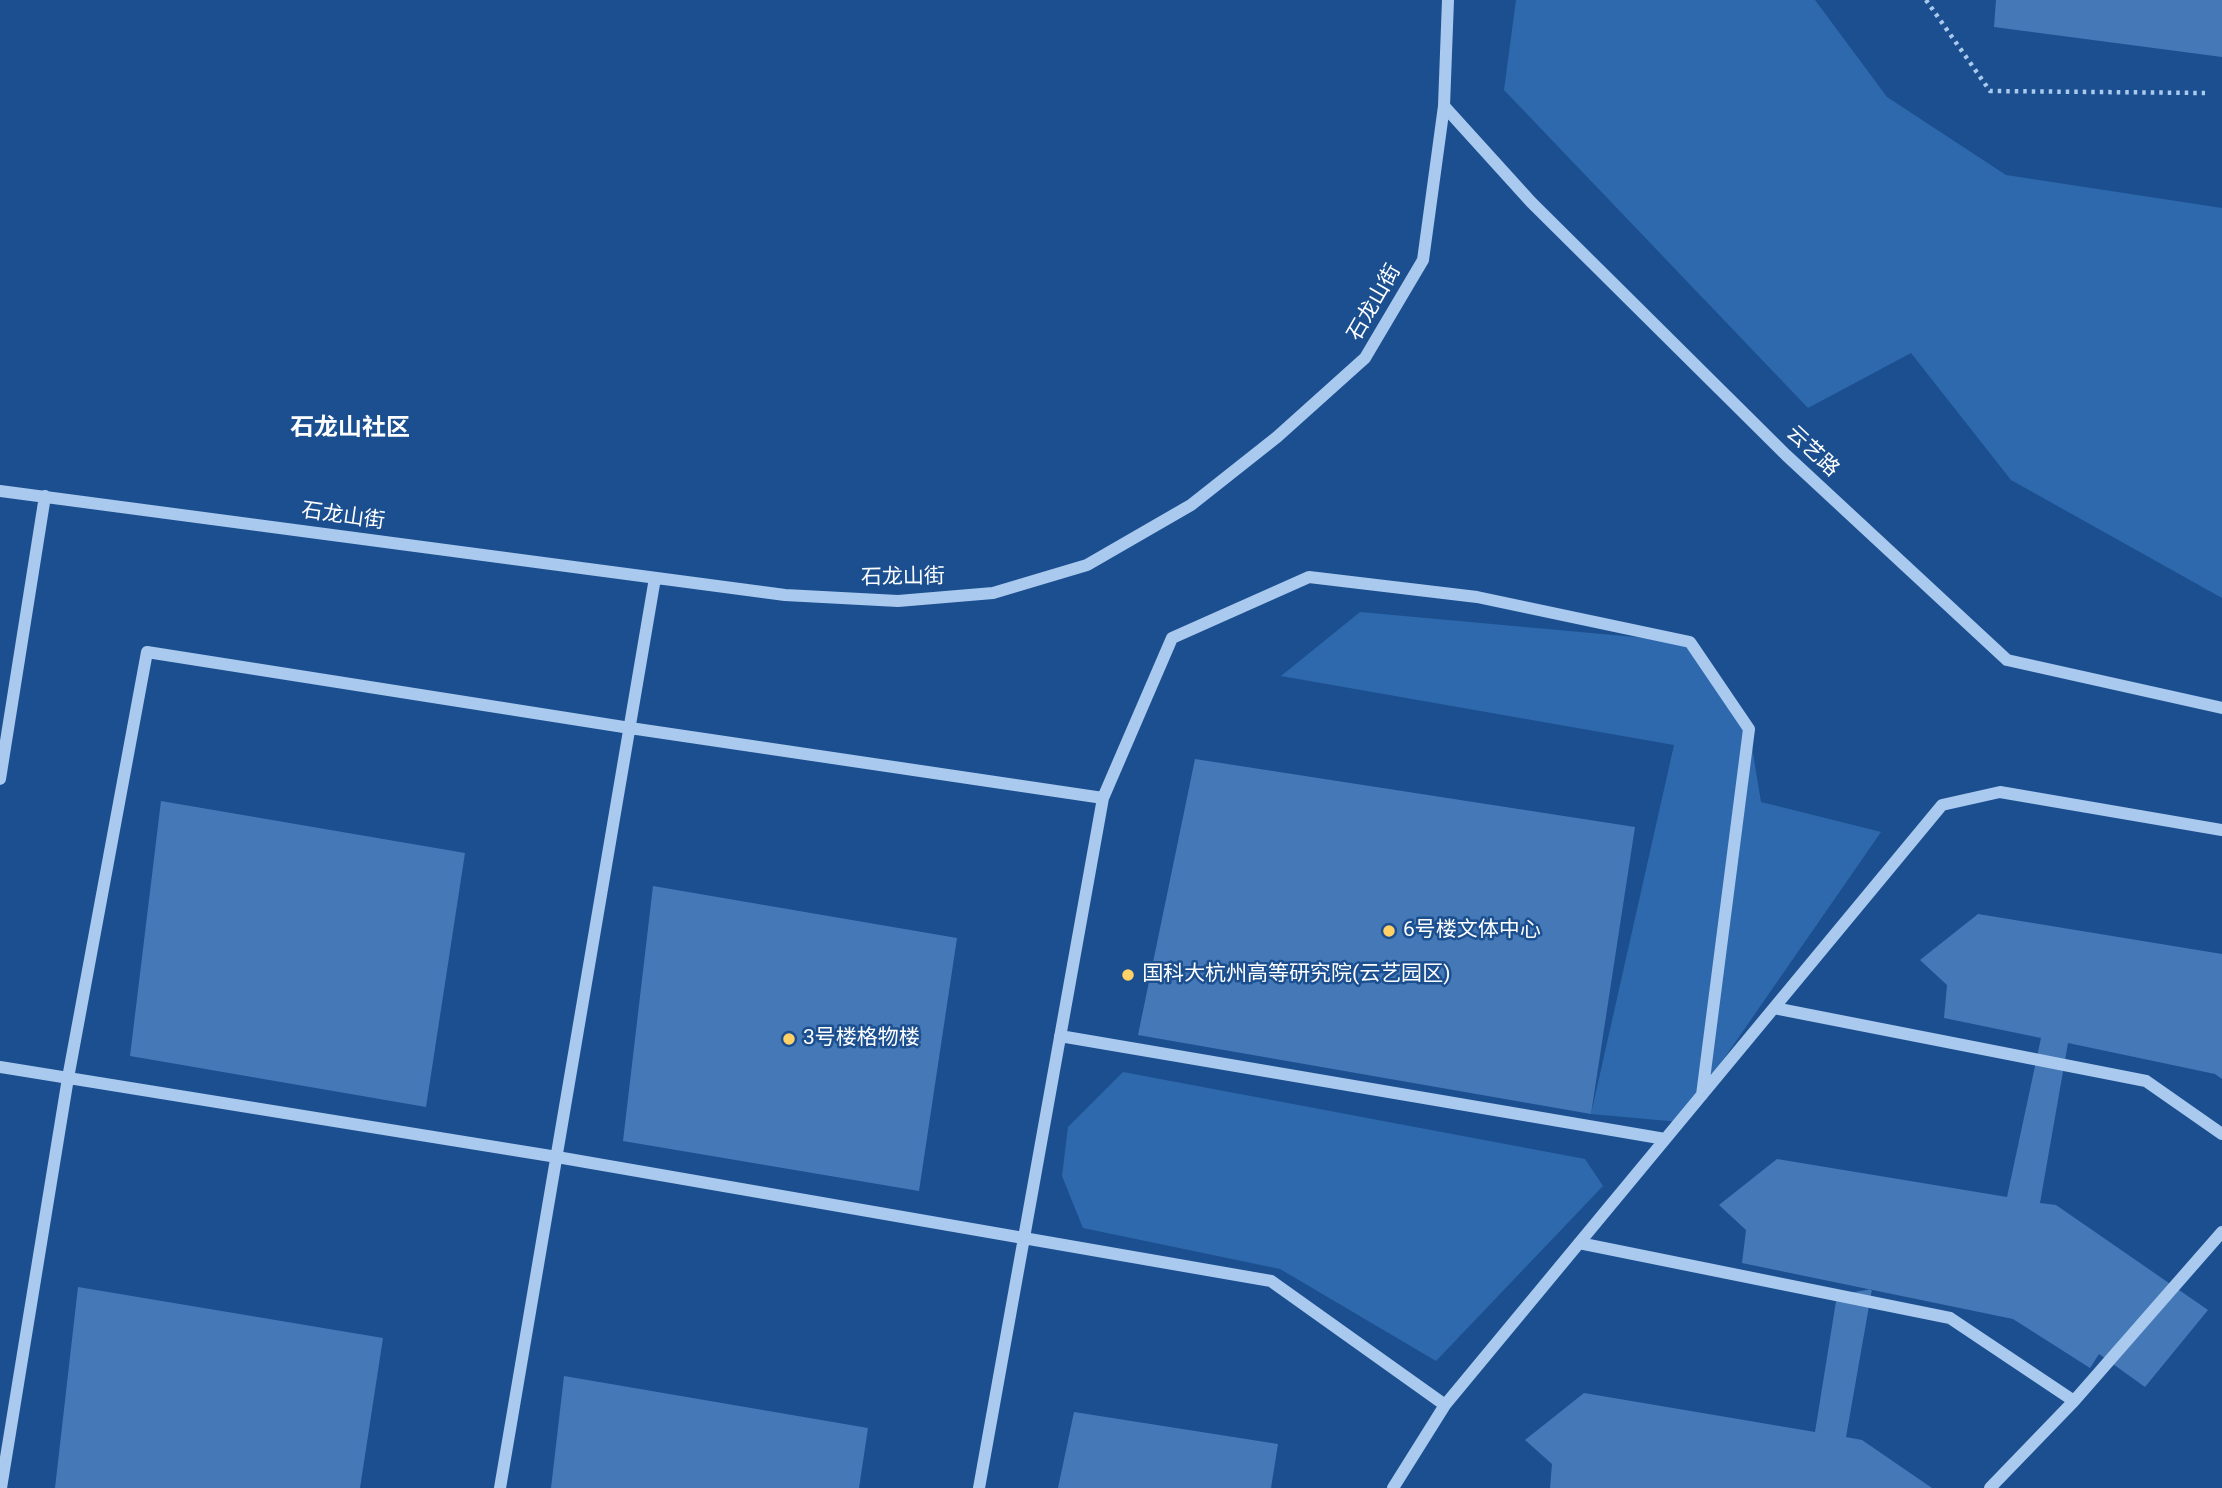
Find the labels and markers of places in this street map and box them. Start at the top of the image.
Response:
place label: 6号楼文体中心 [1403,918,1541,944]
marker: 6号楼文体中心 [1381,923,1397,939]
place label: 国科大杭州高等研究院(云艺园区) [1142,962,1450,988]
marker: 国科大杭州高等研究院(云艺园区) [1120,967,1136,983]
place label: 3号楼格物楼 [803,1026,920,1052]
marker: 3号楼格物楼 [781,1031,797,1047]

